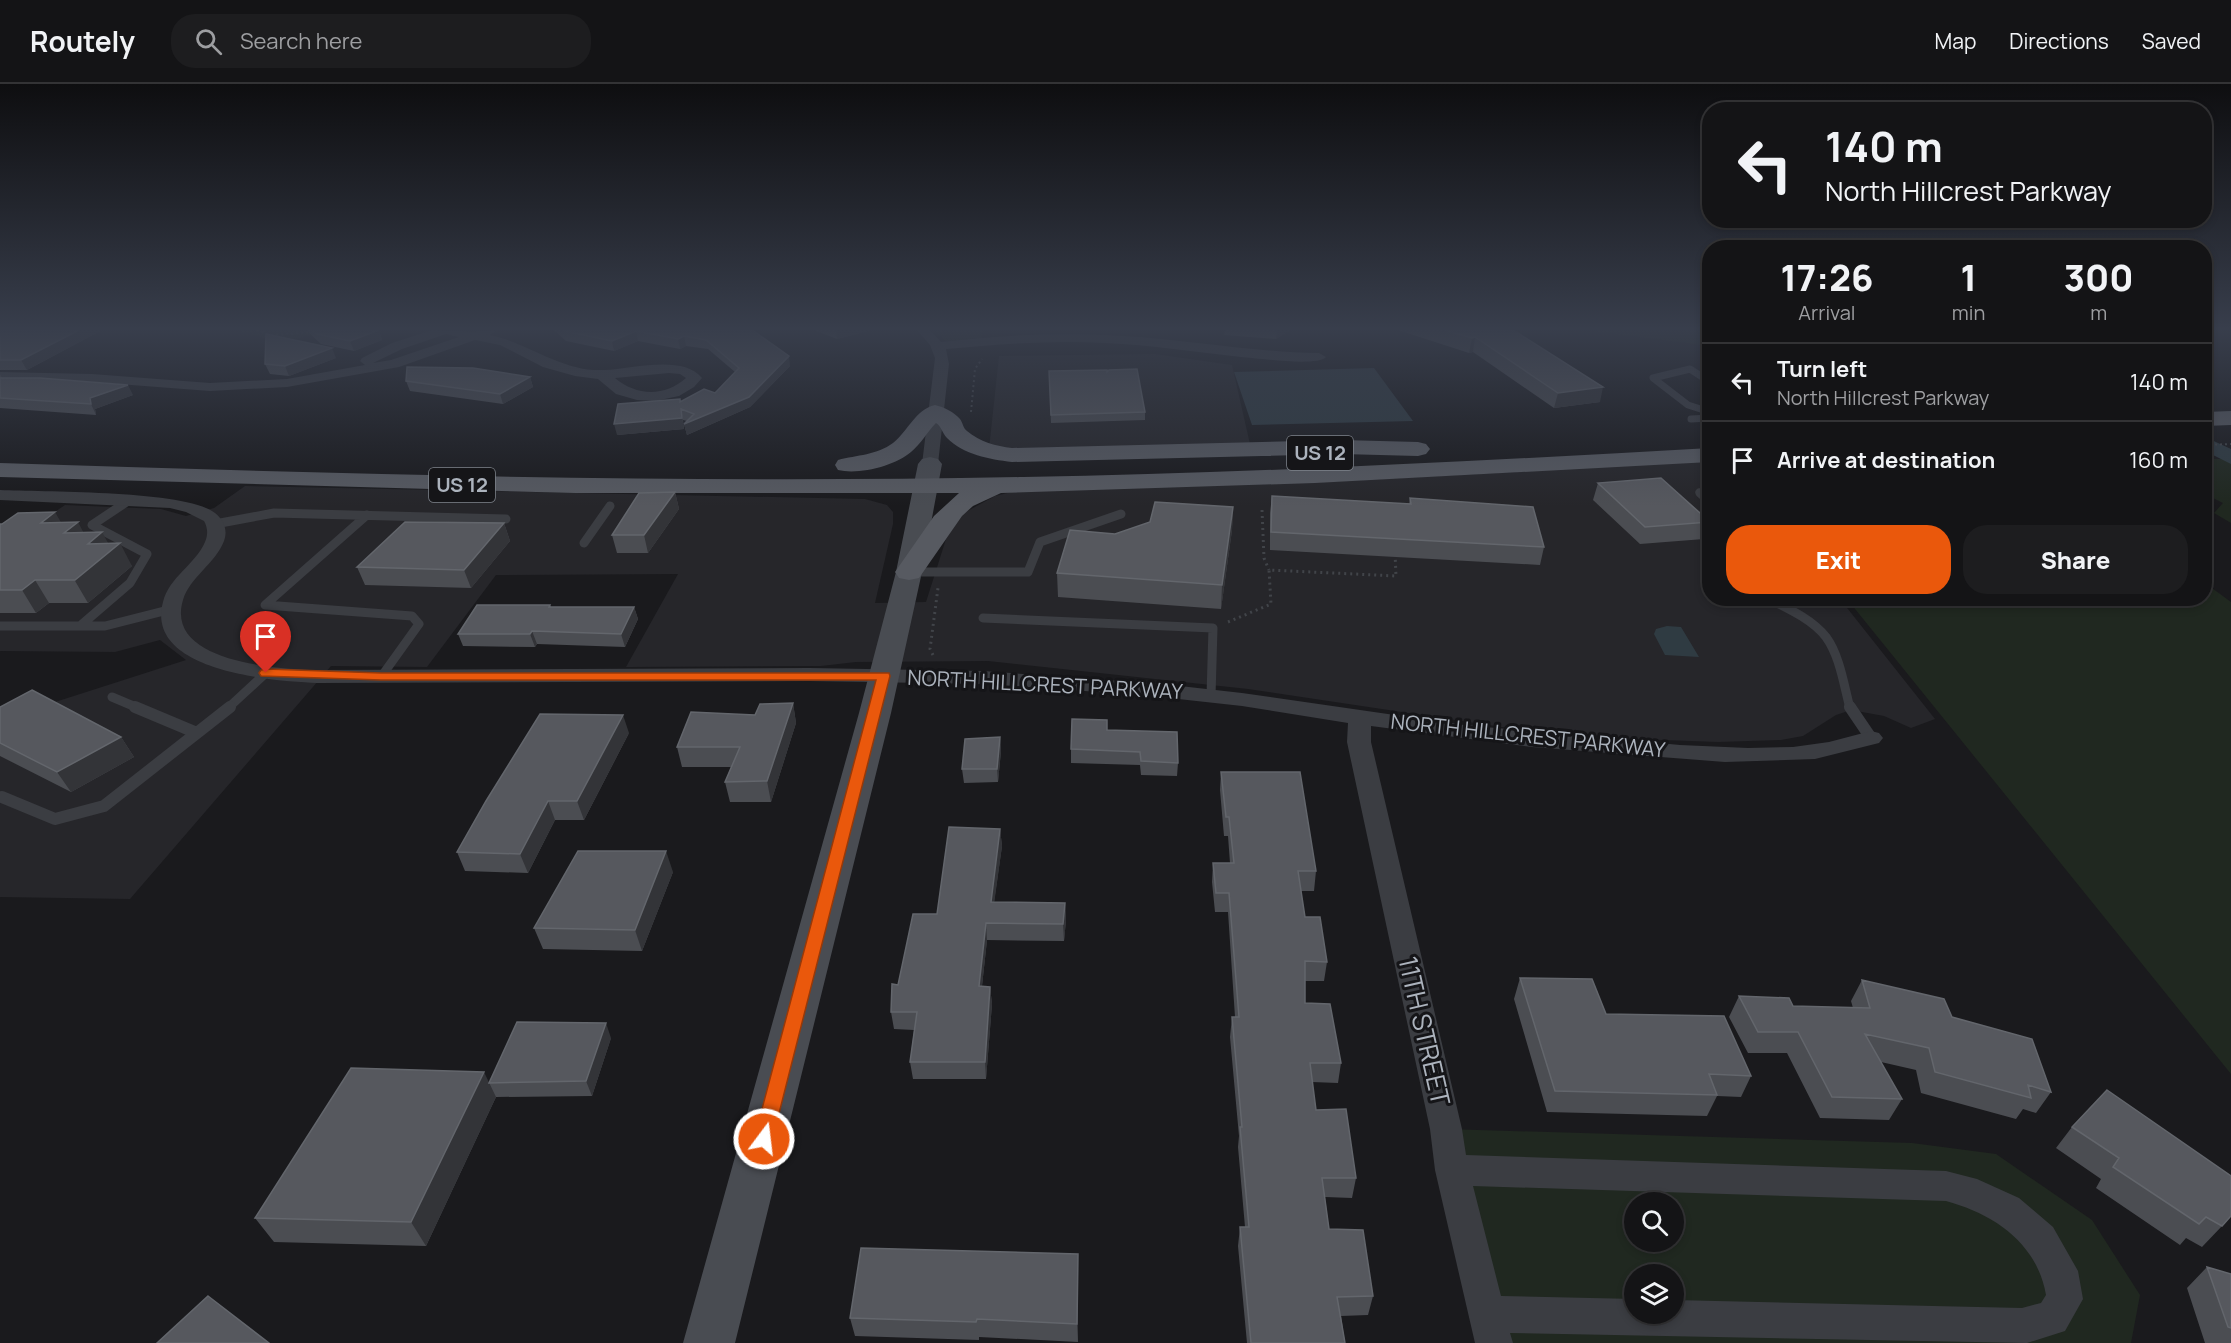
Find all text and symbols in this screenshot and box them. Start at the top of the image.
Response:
search box [171,14,591,68]
text: Routely [30,22,135,60]
icon: search [192,25,225,58]
text: Search here [240,26,362,56]
text: Map [1935,27,1976,55]
text: Directions [2009,27,2109,55]
text: Saved [2142,27,2201,55]
text: 140 m [1825,117,1943,175]
icon: left [1726,126,1804,204]
text: North Hillcrest Parkway [1825,172,2112,209]
text: 17:26 [1780,253,1873,302]
text: 1 [1960,253,1977,302]
text: 300 [2064,253,2134,302]
text: Arrival [1798,299,1855,326]
text: min [1952,299,1985,326]
text: m [2090,299,2107,326]
text: Turn left [1777,354,1867,384]
icon: left [1726,366,1759,399]
text: 140 m [2130,367,2188,397]
text: North Hillcrest Parkway [1777,384,1989,411]
road number: US 12 [1287,436,1353,470]
icon: arrive [1726,444,1759,477]
text: Arrive at destination [1777,445,1995,475]
text: 160 m [2129,445,2188,475]
road number: US 12 [429,468,495,502]
button: Exit [1726,525,1951,594]
button: Share [1963,525,2188,594]
pin [240,611,291,673]
icon: arrive [249,620,282,653]
street label: NORTH HILLCREST PARKWAY [907,663,1184,705]
street label: NORTH HILLCREST PARKWAY [1389,707,1667,763]
street label: 11TH STREET [1390,953,1460,1109]
position arrow [732,1107,796,1171]
map controls [1624,1192,1684,1324]
button: search [1624,1192,1684,1252]
button: layers [1624,1264,1684,1324]

